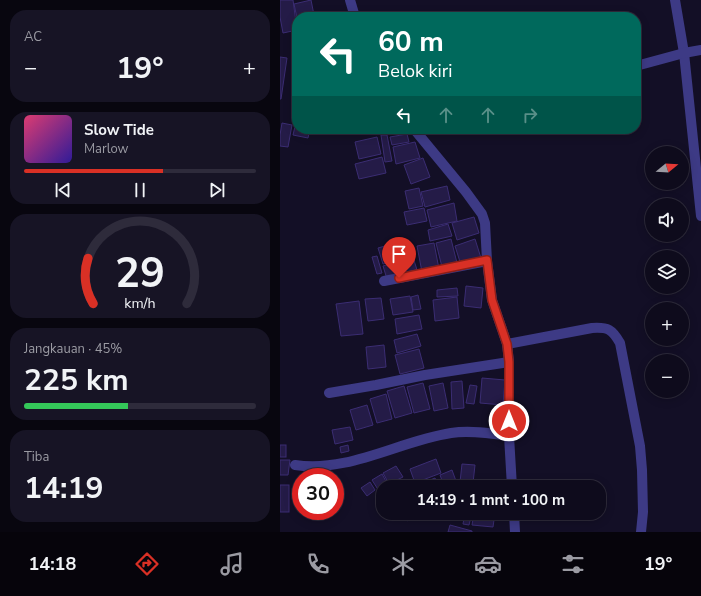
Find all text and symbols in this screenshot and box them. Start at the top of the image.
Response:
text: 60 m [378,23,444,61]
text: AC [24,28,42,46]
icon: left [312,28,364,80]
text: 19° [116,48,164,89]
text: − [24,53,37,83]
text: + [243,53,256,83]
text: Belok kiri [378,59,452,83]
icon: left [393,104,415,126]
icon: ahead [435,104,457,126]
icon: ahead [477,104,499,126]
icon: right [519,104,541,126]
text: Slow Tide [84,120,154,140]
text: Marlow [84,140,129,158]
north arrow [645,146,689,190]
map controls [645,146,689,398]
icon: previous [52,179,74,201]
icon: pause [129,179,151,201]
icon: next [206,179,228,201]
button: sound [645,198,689,242]
pin [382,237,416,278]
icon: arrive [388,243,410,265]
text: 29 [115,245,165,302]
button: layers [645,250,689,294]
text: km/h [124,294,156,313]
button: + [645,302,689,346]
text: Jangkauan · 45% [24,340,122,358]
button: − [645,354,689,398]
text: 225 km [24,360,129,401]
position arrow [488,400,530,442]
text: Tiba [24,448,49,466]
text: 14:19 [24,468,103,509]
speed limit sign: 30 [292,468,344,520]
text: 14:19 · 1 mnt · 100 m [417,490,565,510]
icon: directions [133,550,161,578]
icon: music [218,550,246,578]
icon: phone [304,550,332,578]
icon: climate [389,550,417,578]
icon: car [474,550,502,578]
icon: filters [559,550,587,578]
text: 14:18 [29,552,76,576]
text: 19° [644,552,672,576]

